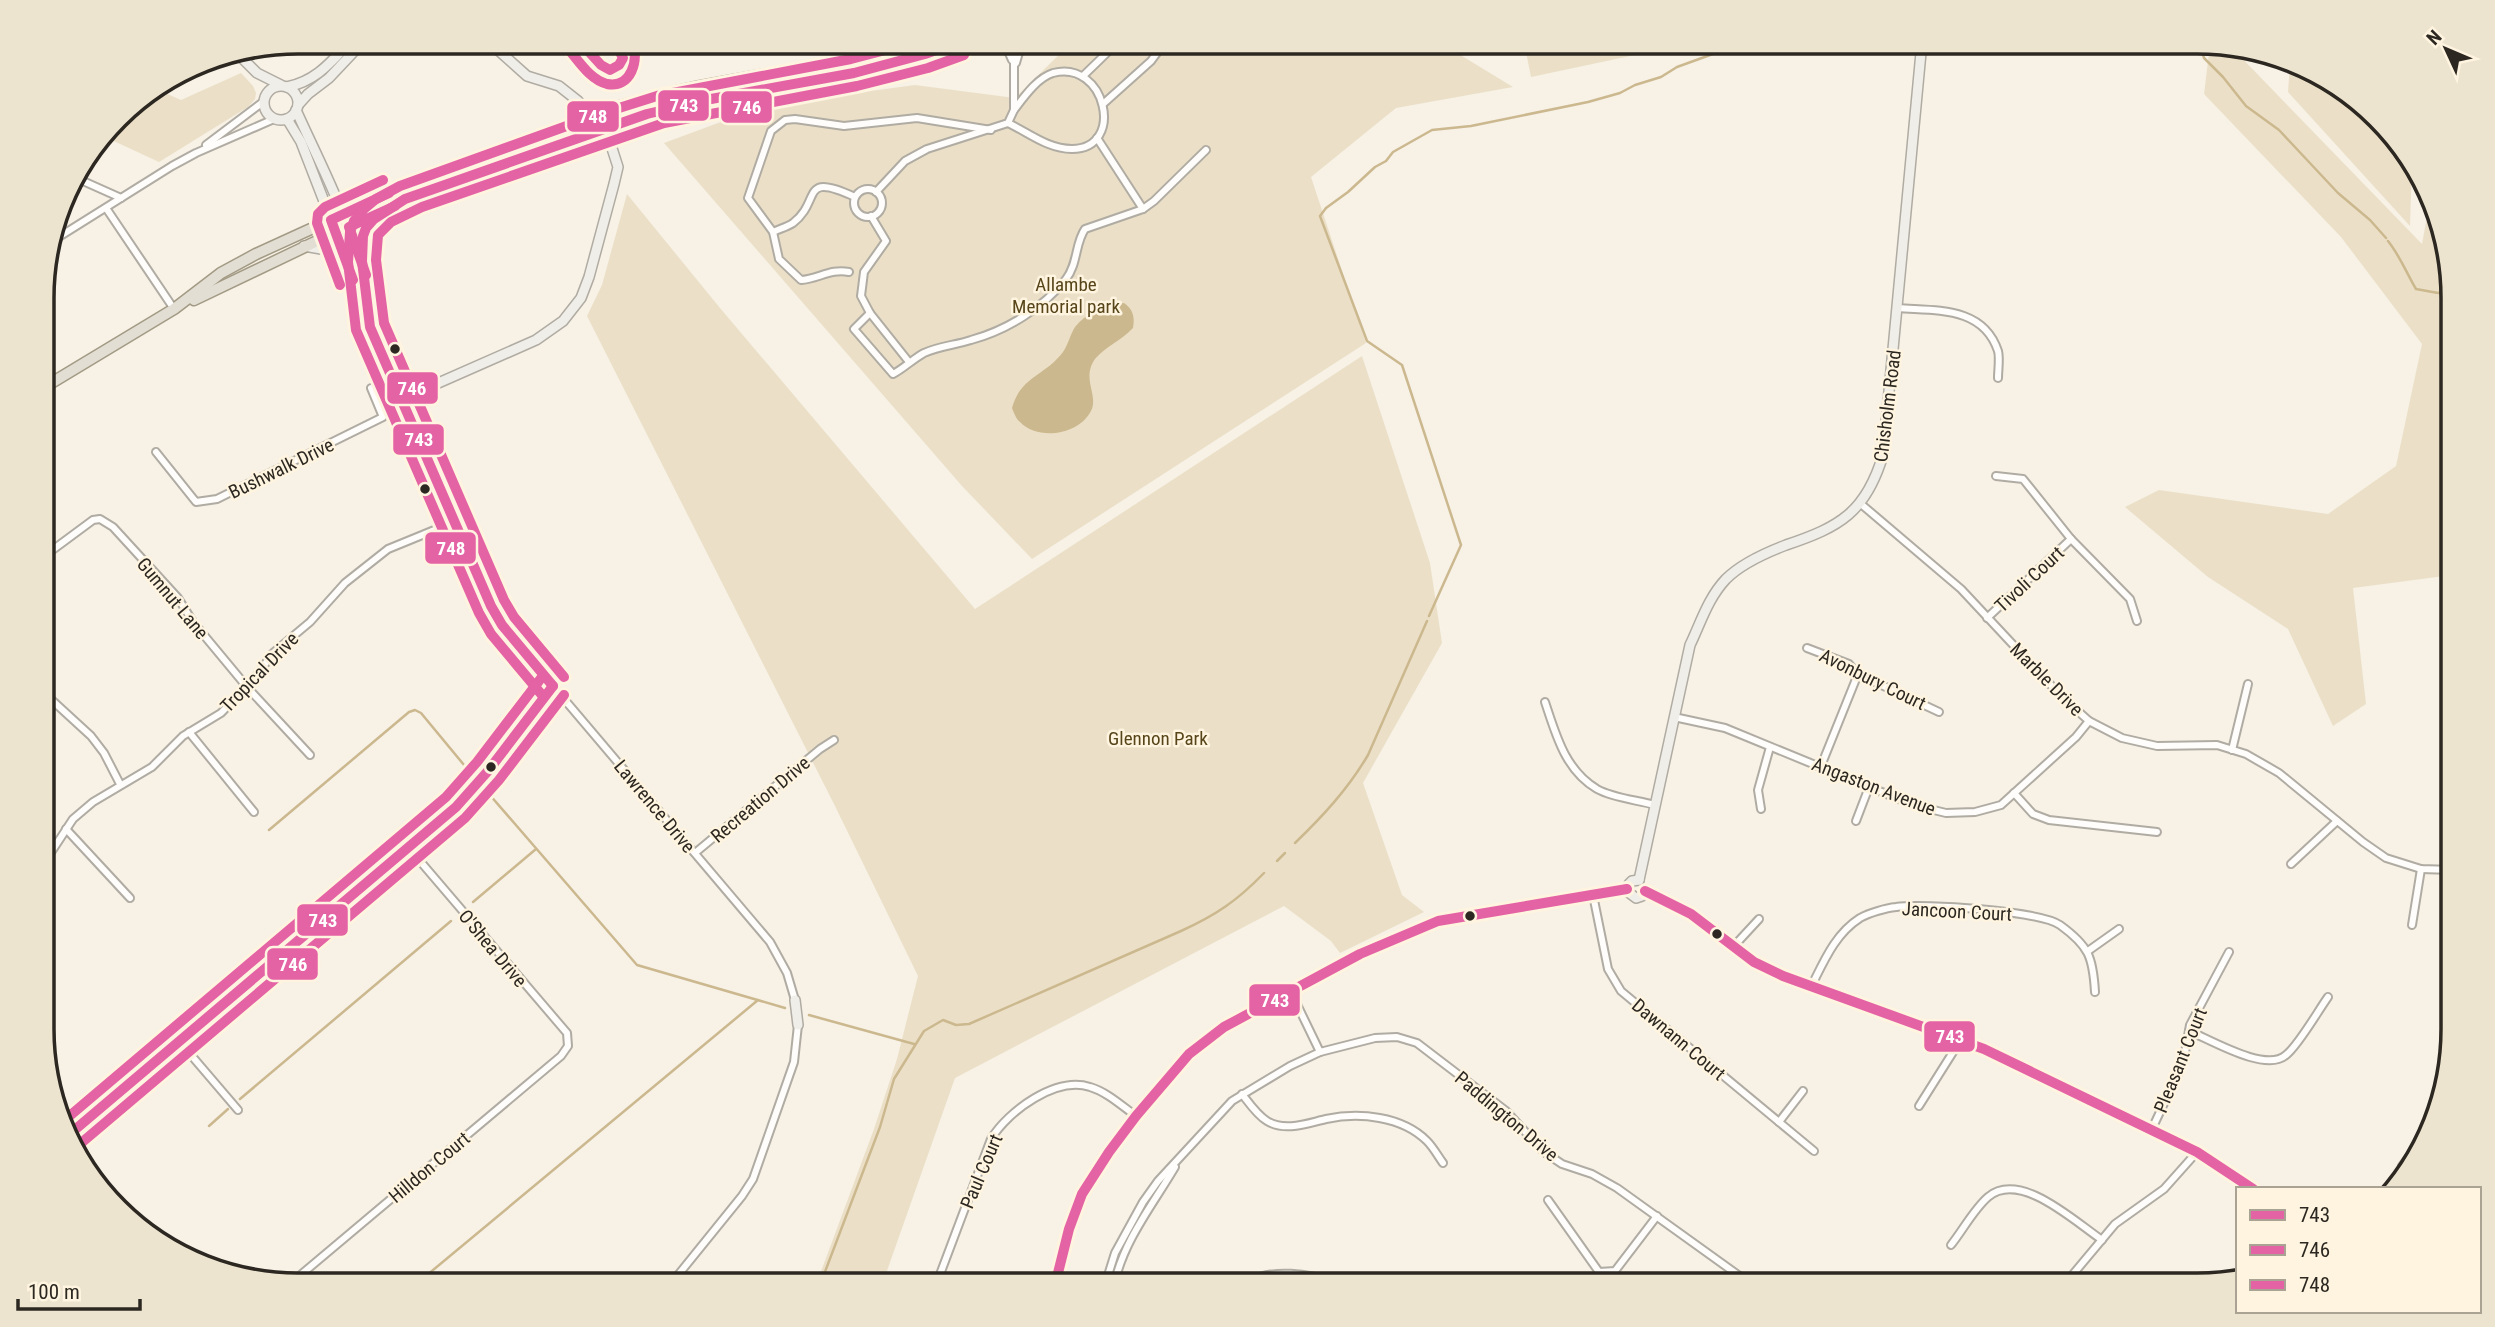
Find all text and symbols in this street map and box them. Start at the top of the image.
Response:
north arrow [2411,14,2481,84]
text: N [2422,25,2446,50]
line badge: 743 [657,89,710,122]
line badge: 746 [720,90,773,124]
text: 743 [670,94,698,117]
text: 746 [733,96,761,119]
line badge: 748 [566,100,620,133]
text: 748 [579,105,607,128]
park label: Allambe Memorial park [1012,273,1120,318]
unlabelled marker [388,342,402,356]
street label: Chisholm Road [1869,349,1906,463]
line badge: 746 [386,371,439,405]
text: 746 [398,377,426,400]
line badge: 743 [392,423,445,456]
text: 743 [405,428,433,451]
street label: Bushwalk Drive [225,433,338,504]
unlabelled marker [418,482,432,496]
line badge: 748 [424,531,477,565]
text: 748 [437,537,465,560]
street label: Tivoli Court [1990,542,2069,617]
street label: Gumnut Lane [132,553,213,644]
street label: Tropical Drive [215,627,303,717]
street label: Marble Drive [2005,638,2088,721]
street label: Avonbury Court [1816,644,1930,715]
park label: Glennon Park [1108,727,1208,750]
street label: Recreation Drive [706,751,815,848]
street label: Angaston Avenue [1809,752,1939,821]
street label: Lawrence Drive [609,755,700,858]
unlabelled marker [484,760,498,774]
street label: Jancoon Court [1901,897,2013,926]
line badge: 743 [296,903,349,937]
street label: O'Shea Drive [454,905,532,992]
text: 743 [309,909,337,932]
unlabelled marker [1463,909,1477,923]
unlabelled marker [1710,927,1724,941]
line badge: 746 [266,947,319,981]
text: 746 [279,953,307,976]
line badge: 743 [1248,983,1301,1017]
text: 743 [1261,989,1289,1012]
street label: Dawnann Court [1627,994,1730,1085]
street label: Pleasant Court [2149,1004,2212,1116]
line badge: 743 [1923,1020,1976,1053]
text: 743 [1936,1025,1964,1048]
street label: Paddington Drive [1450,1067,1563,1166]
street label: Hilldon Court [384,1127,475,1208]
street label: Paul Court [955,1130,1007,1212]
legend [2236,1187,2481,1313]
text: 743 [2299,1203,2330,1227]
text: 746 [2299,1238,2330,1262]
scale bar [18,1268,140,1312]
text: 748 [2299,1273,2330,1297]
text: 100 m [28,1280,80,1304]

